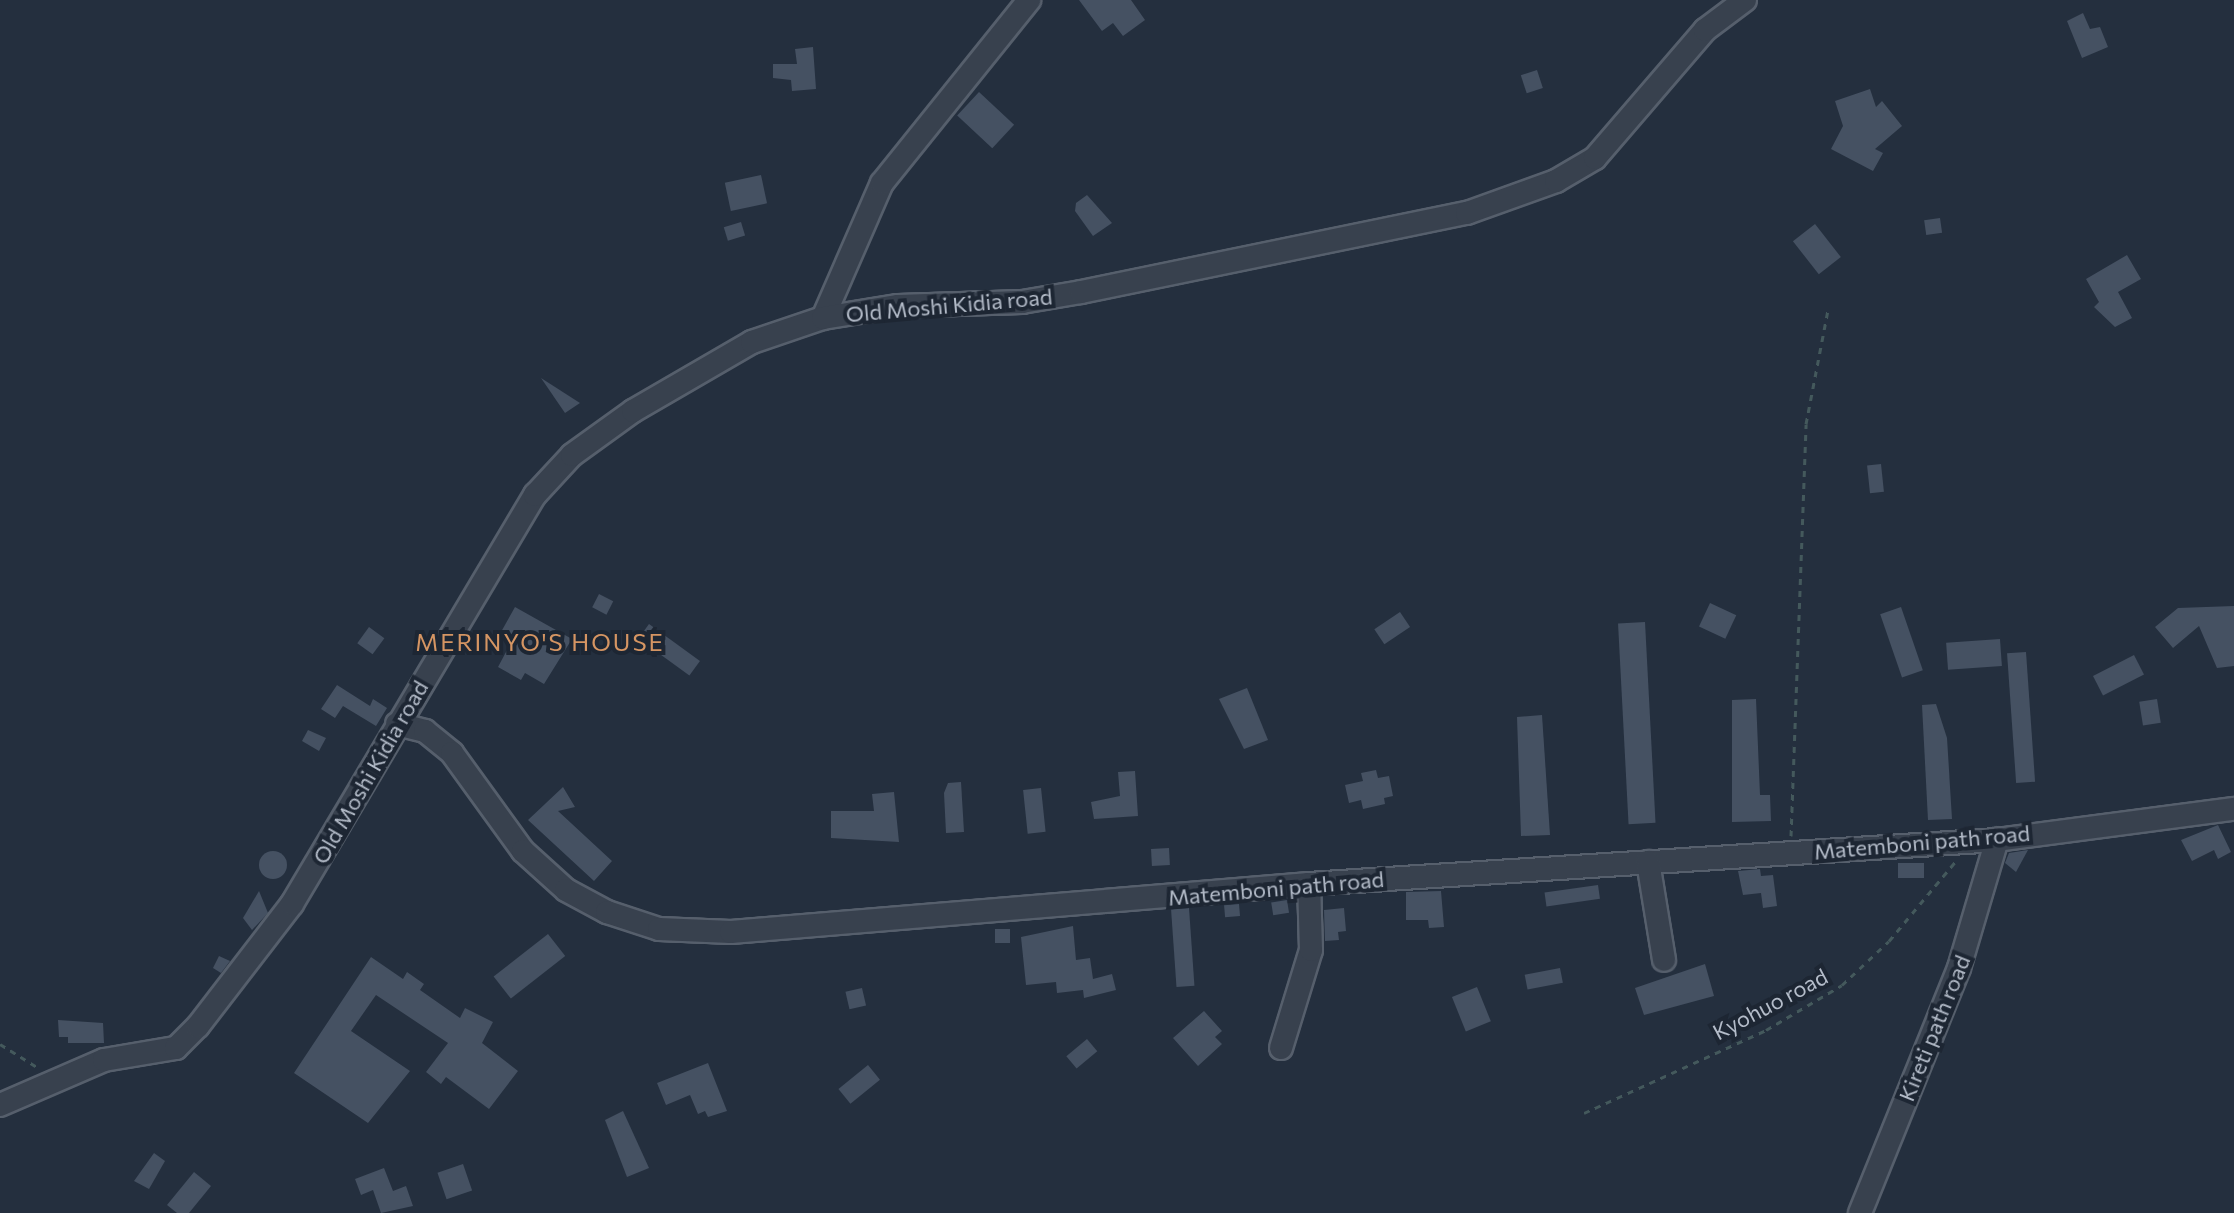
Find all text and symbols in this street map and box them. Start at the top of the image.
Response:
street label: Old Moshi Kidia road [845,283,1053,327]
district label: MERINYO'S HOUSE [415,628,665,656]
street label: Old Moshi Kidia road [307,676,433,868]
street label: Matemboni path road [1813,819,2031,865]
street label: Matemboni path road [1167,865,1385,911]
street label: Kireti path road [1893,951,1975,1105]
street label: Kyohuo road [1708,963,1832,1045]

